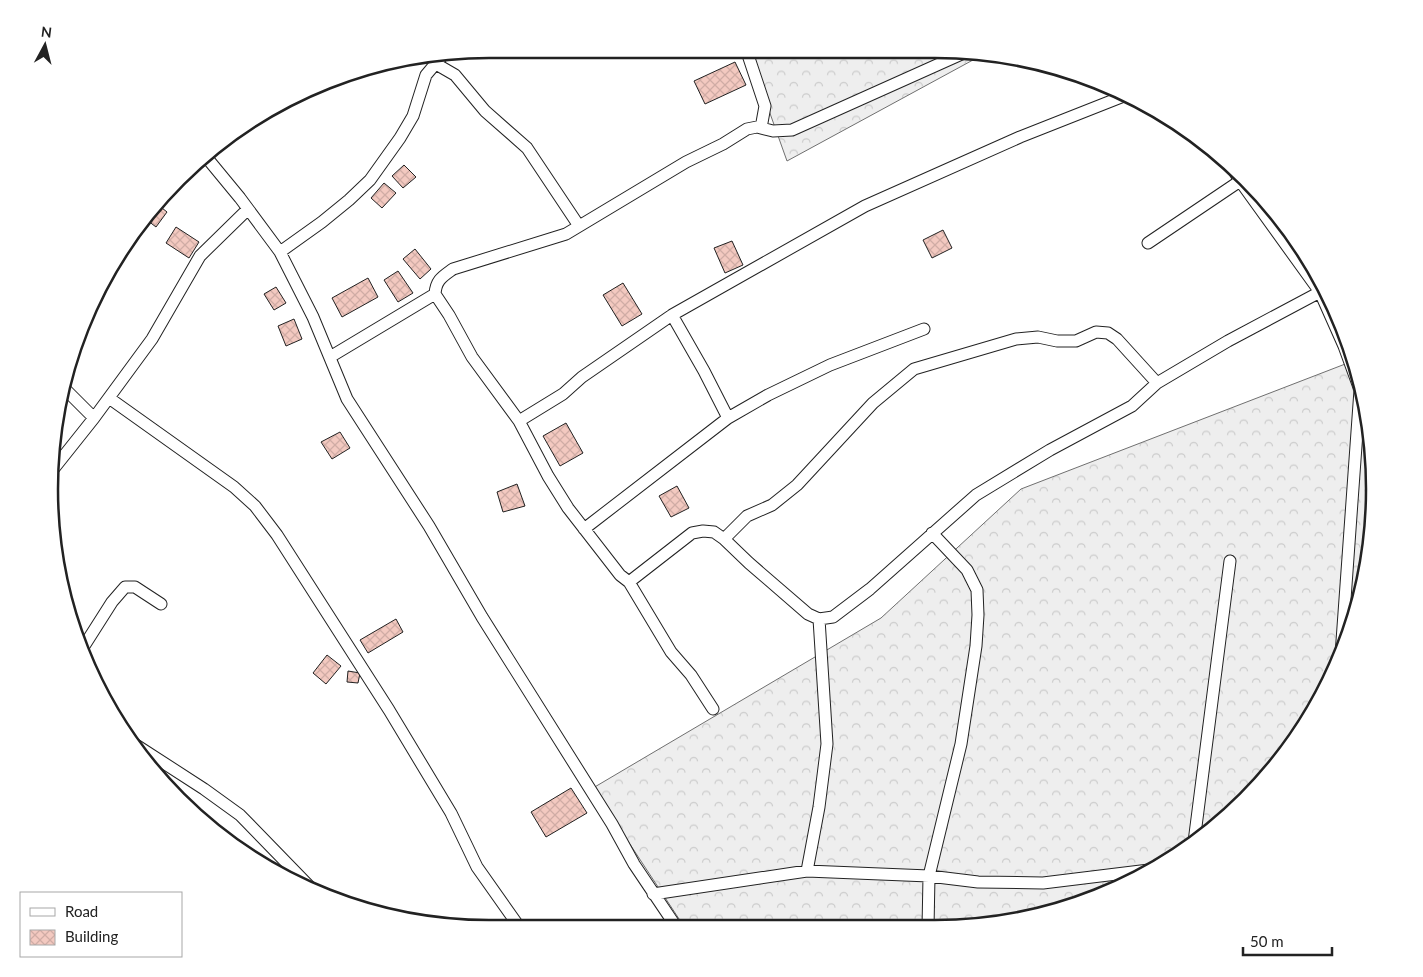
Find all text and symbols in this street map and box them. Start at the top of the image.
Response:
north arrow [20,20,70,70]
text: N [40,23,53,41]
legend [20,892,182,957]
text: Road [65,902,98,920]
scale bar [1243,924,1332,956]
text: Building [65,927,118,945]
text: 50 m [1250,932,1284,950]

